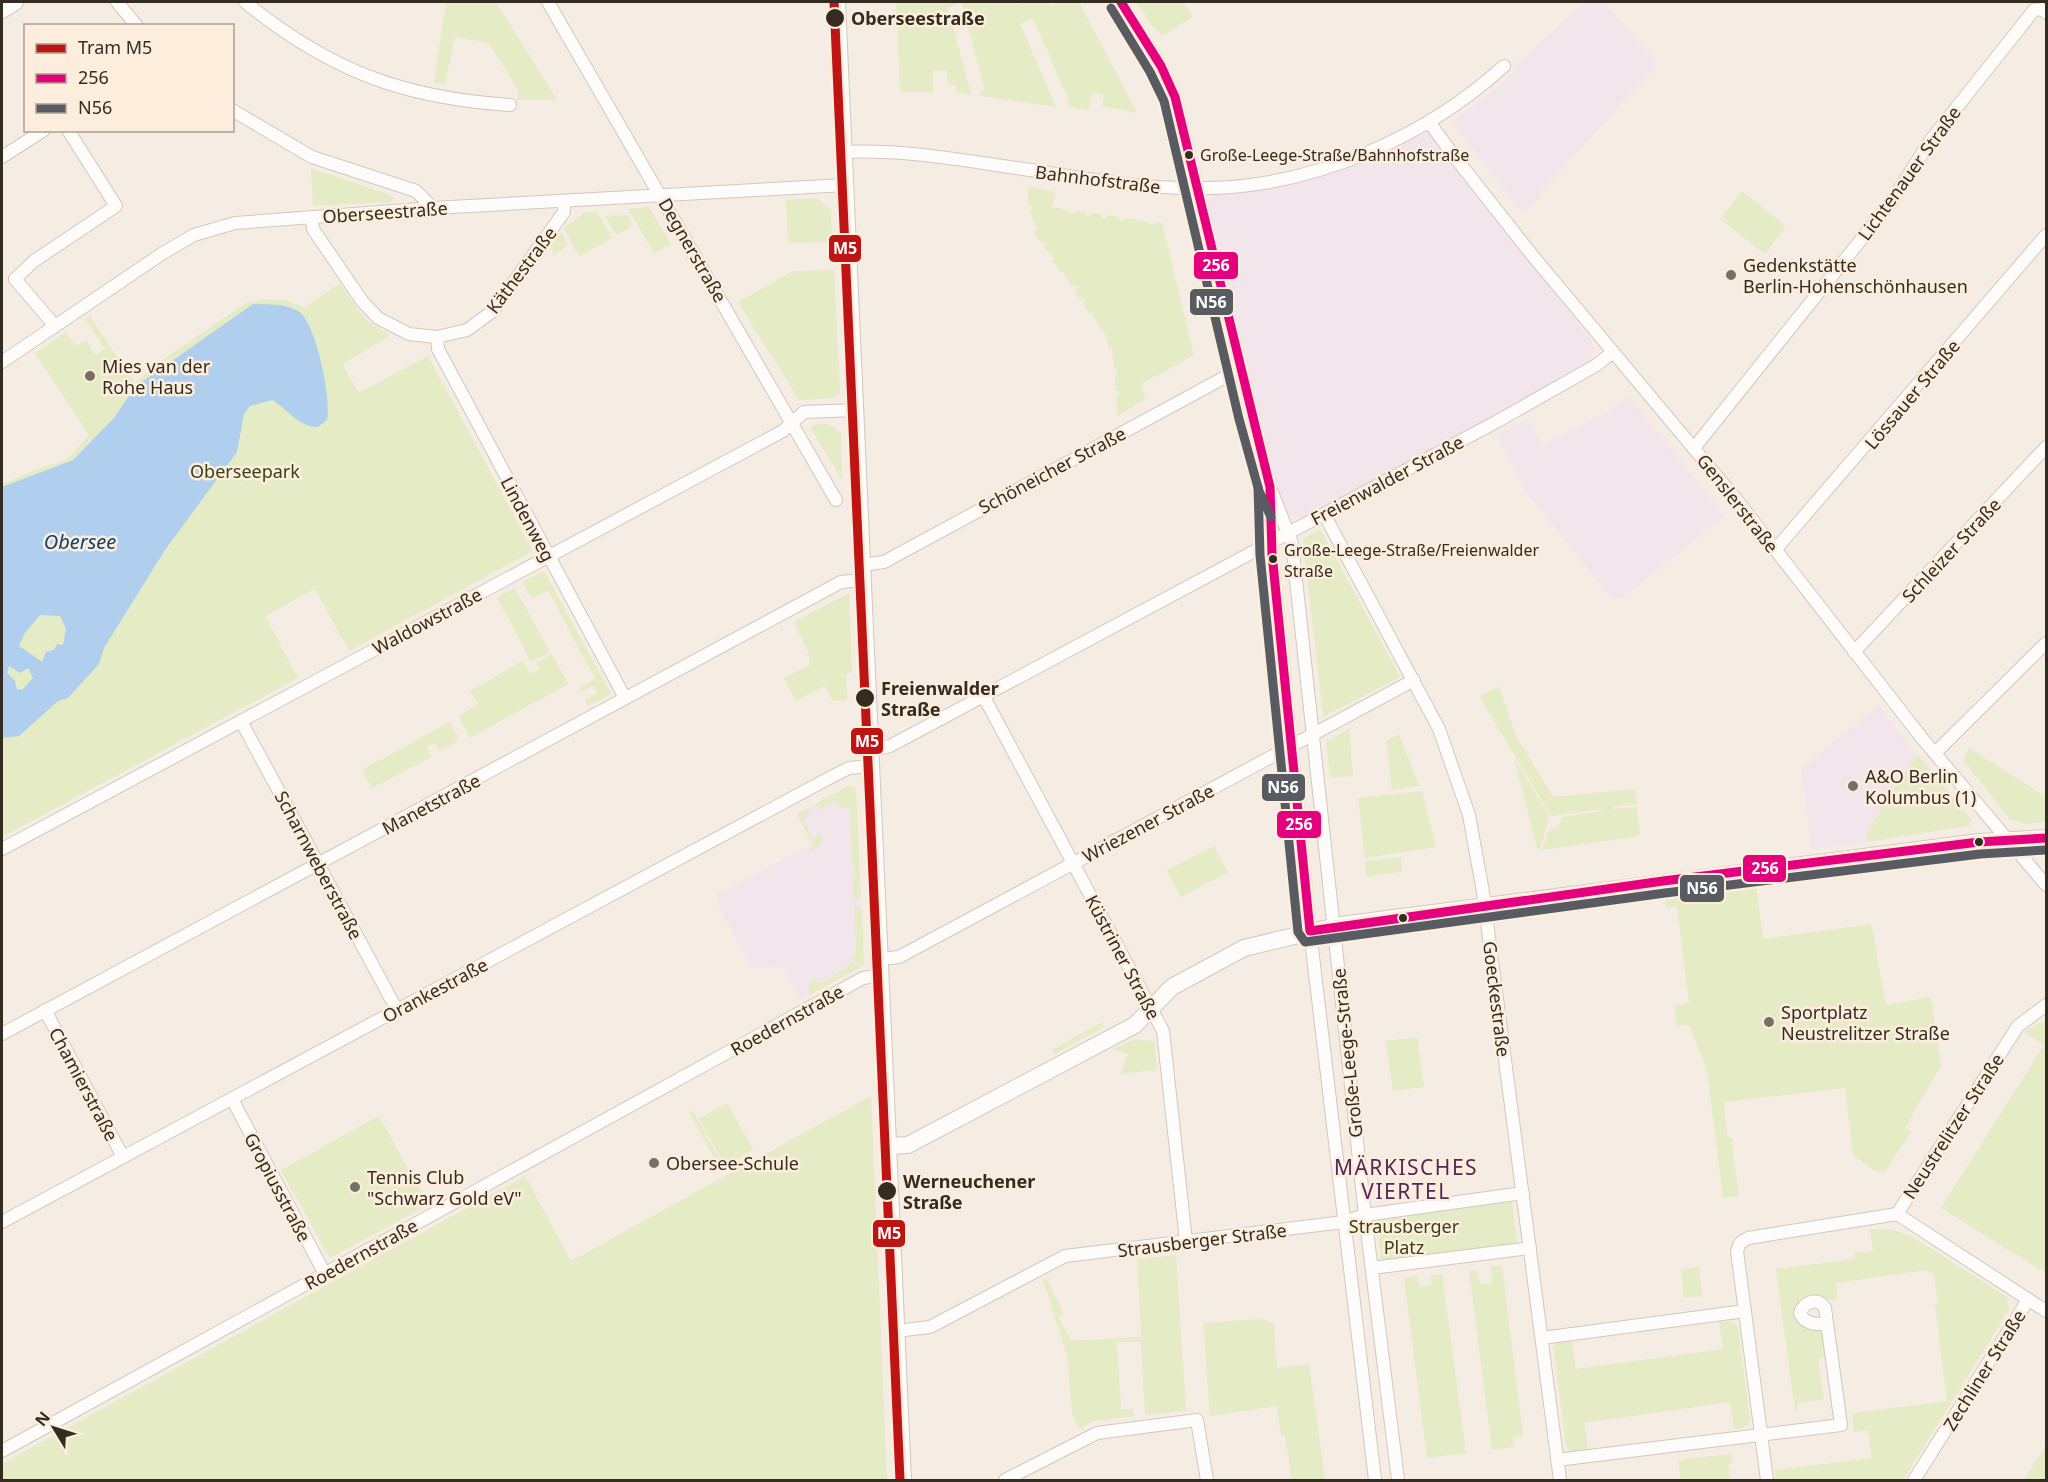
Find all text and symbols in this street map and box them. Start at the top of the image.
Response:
place label: Oberseestraße [851,6,985,30]
marker: Oberseestraße [824,7,846,29]
legend [24,24,234,132]
text: Tram M5 [78,35,152,59]
text: 256 [78,65,109,89]
text: N56 [78,95,112,119]
street label: Lichtenauer Straße [1852,101,1966,245]
place label: Große-Leege-Straße/Bahnhofstraße [1200,144,1469,166]
marker: Große-Leege-Straße/Bahnhofstraße [1183,149,1195,161]
street label: Bahnhofstraße [1034,159,1162,199]
street label: Degnerstraße [653,193,733,307]
street label: Oberseestraße [322,196,448,228]
street label: Käthestraße [480,222,562,318]
line badge: M5 [828,234,862,263]
text: M5 [833,237,857,259]
line badge: 256 [1193,251,1239,280]
place label: Gedenkstätte Berlin-Hohenschönhausen [1743,253,1968,298]
text: 256 [1202,254,1230,276]
marker: Gedenkstätte Berlin-Hohenschönhausen [1724,268,1738,282]
line badge: N56 [1189,288,1234,316]
text: N56 [1195,291,1227,313]
street label: Lössauer Straße [1859,334,1965,454]
place label: Mies van der Rohe Haus [102,354,211,399]
marker: Mies van der Rohe Haus [83,369,97,383]
street label: Schöneicher Straße [974,421,1130,519]
street label: Freienwalder Straße [1306,430,1468,530]
street label: Genslerstraße [1692,449,1784,557]
park label: Oberseepark [190,459,300,483]
street label: Lindenweg [496,472,560,566]
street label: Schleizer Straße [1896,492,2006,608]
water label: Obersee [44,528,116,555]
place label: Große-Leege-Straße/Freienwalder Straße [1284,539,1539,582]
marker: Große-Leege-Straße/Freienwalder Straße [1267,553,1279,565]
street label: Waldowstraße [368,582,486,660]
place label: Freienwalder Straße [881,676,999,721]
marker: Freienwalder Straße [854,687,876,709]
line badge: M5 [850,727,884,755]
text: M5 [855,730,879,752]
place label: A&O Berlin Kolumbus (1) [1865,764,1976,809]
street label: Manetstraße [378,768,484,840]
line badge: N56 [1261,773,1306,802]
text: N56 [1267,776,1299,798]
street label: Wriezener Straße [1078,778,1218,868]
marker: A&O Berlin Kolumbus (1) [1846,779,1860,793]
street label: Scharnweberstraße [270,786,368,944]
line badge: 256 [1276,810,1322,839]
text: 256 [1285,813,1313,835]
unlabelled marker [1973,836,1985,848]
line badge: 256 [1742,854,1787,883]
text: 256 [1751,857,1779,879]
line badge: N56 [1679,874,1725,903]
text: N56 [1686,877,1718,899]
street label: Küstriner Straße [1080,890,1166,1024]
unlabelled marker [1397,912,1409,924]
street label: Goeckestraße [1478,940,1516,1058]
street label: Orankestraße [378,952,492,1028]
street label: Große-Leege-Straße [1326,967,1368,1139]
street label: Roedernstraße [726,979,848,1061]
place label: Sportplatz Neustrelitzer Straße [1781,1000,1950,1045]
marker: Sportplatz Neustrelitzer Straße [1762,1015,1776,1029]
street label: Chamierstraße [44,1023,124,1145]
street label: Neustrelitzer Straße [1897,1049,2009,1203]
street label: Gropiusstraße [239,1128,317,1246]
place label: Obersee-Schule [666,1151,799,1175]
district label: MÄRKISCHES VIERTEL [1334,1153,1478,1205]
marker: Obersee-Schule [647,1156,661,1170]
place label: Tennis Club "Schwarz Gold eV" [367,1165,522,1210]
place label: Werneuchener Straße [903,1169,1035,1214]
marker: Tennis Club "Schwarz Gold eV" [348,1180,362,1194]
marker: Werneuchener Straße [876,1180,898,1202]
street label: Roedernstraße [300,1213,422,1295]
park label: Strausberger Platz [1349,1214,1460,1259]
street label: Strausberger Straße [1116,1218,1288,1262]
line badge: M5 [872,1219,906,1248]
text: M5 [877,1222,901,1244]
street label: Zechliner Straße [1937,1305,2031,1435]
north arrow [24,1398,84,1458]
text: N [30,1407,55,1431]

